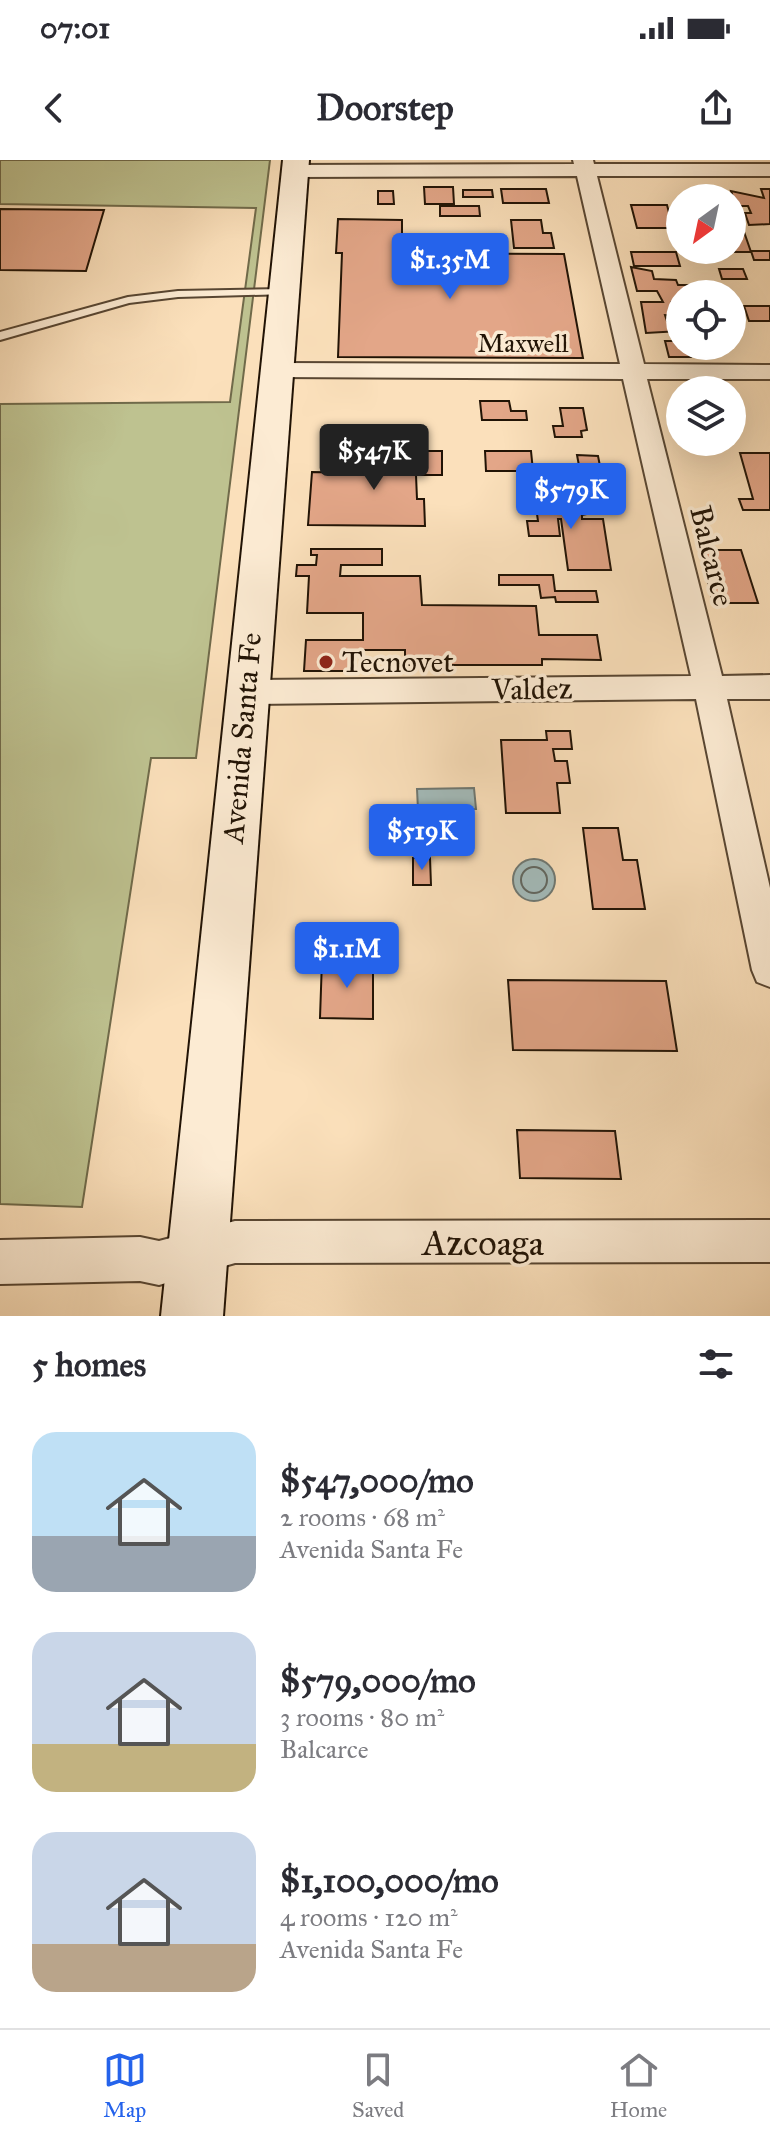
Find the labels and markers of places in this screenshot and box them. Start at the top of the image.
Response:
pin: $1.35M [385,233,515,301]
pin: $547K [318,424,430,492]
pin: $579K [515,463,627,531]
place label: Tecnovet [342,644,454,680]
marker: Tecnovet [317,653,335,671]
pin: $519K [366,804,478,872]
pin: $1.1M [291,922,403,990]

